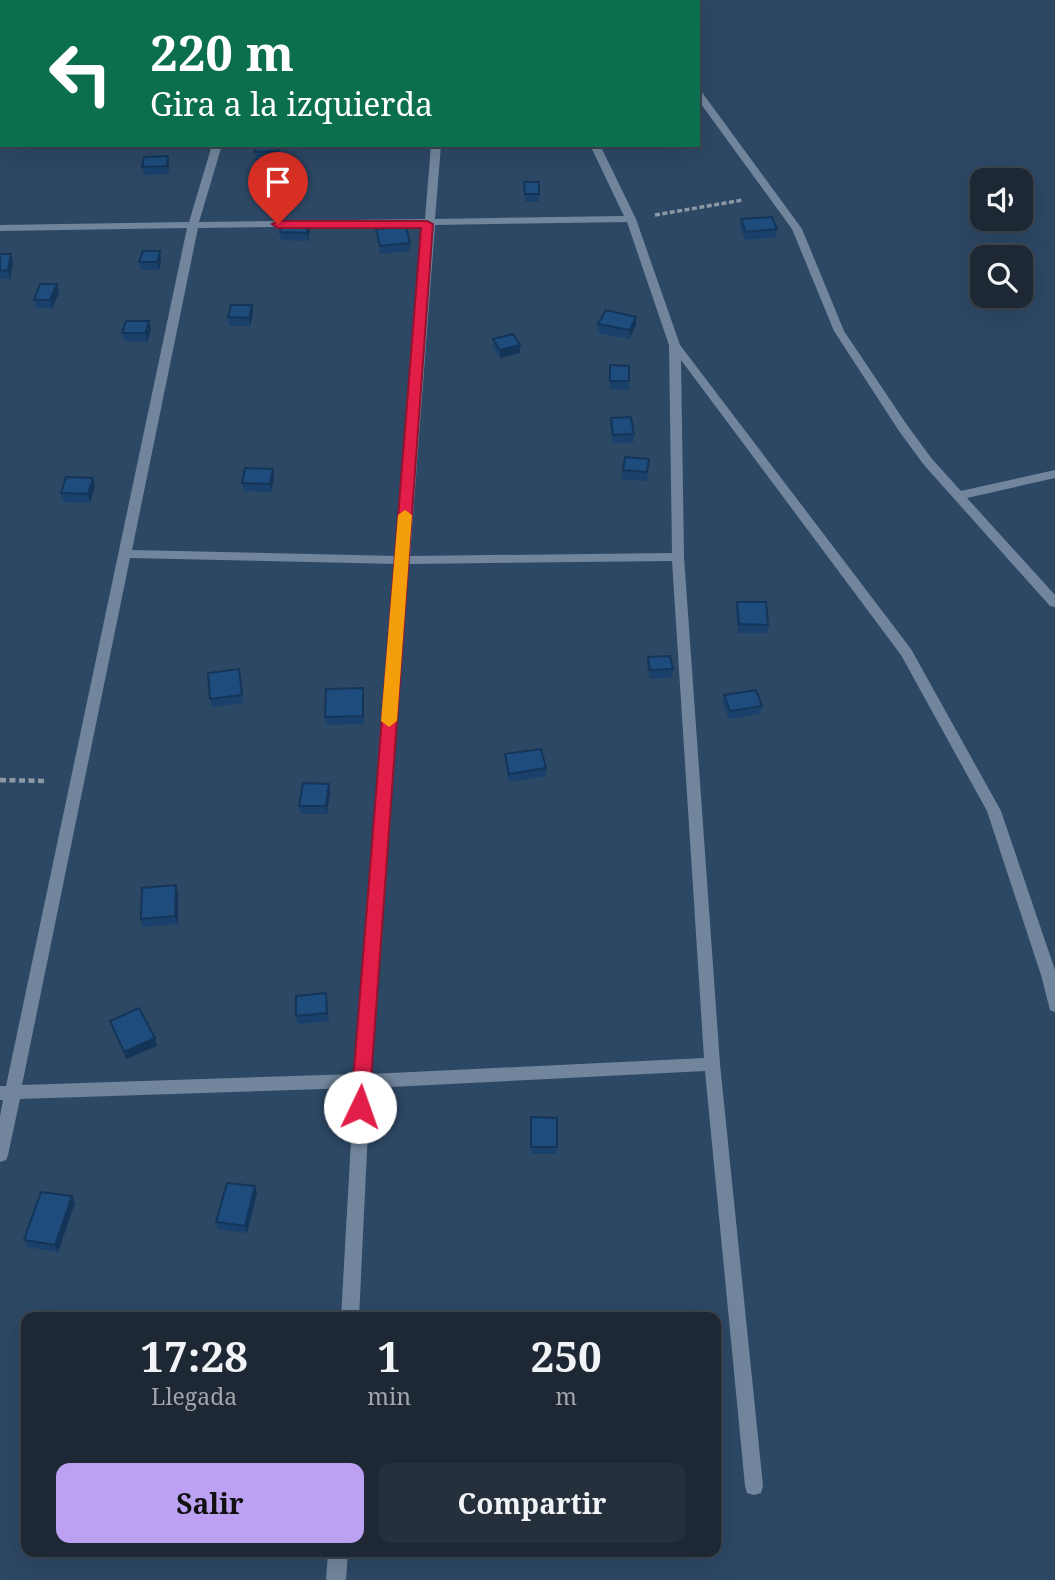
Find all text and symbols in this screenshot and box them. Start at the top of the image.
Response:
text: 220 m [150,19,294,85]
icon: left [35,28,126,119]
text: Gira a la izquierda [150,82,433,125]
pin [248,152,308,224]
icon: arrive [259,163,297,201]
map controls [970,168,1033,308]
button: sound [970,168,1033,231]
button: search [970,245,1033,308]
position arrow [323,1070,397,1144]
text: 17:28 [140,1327,248,1384]
text: 1 [377,1327,401,1384]
text: 250 [530,1327,602,1384]
text: Llegada [151,1380,237,1412]
text: min [367,1380,411,1412]
text: m [555,1380,577,1412]
button: Salir [56,1463,364,1543]
button: Compartir [378,1463,686,1543]

